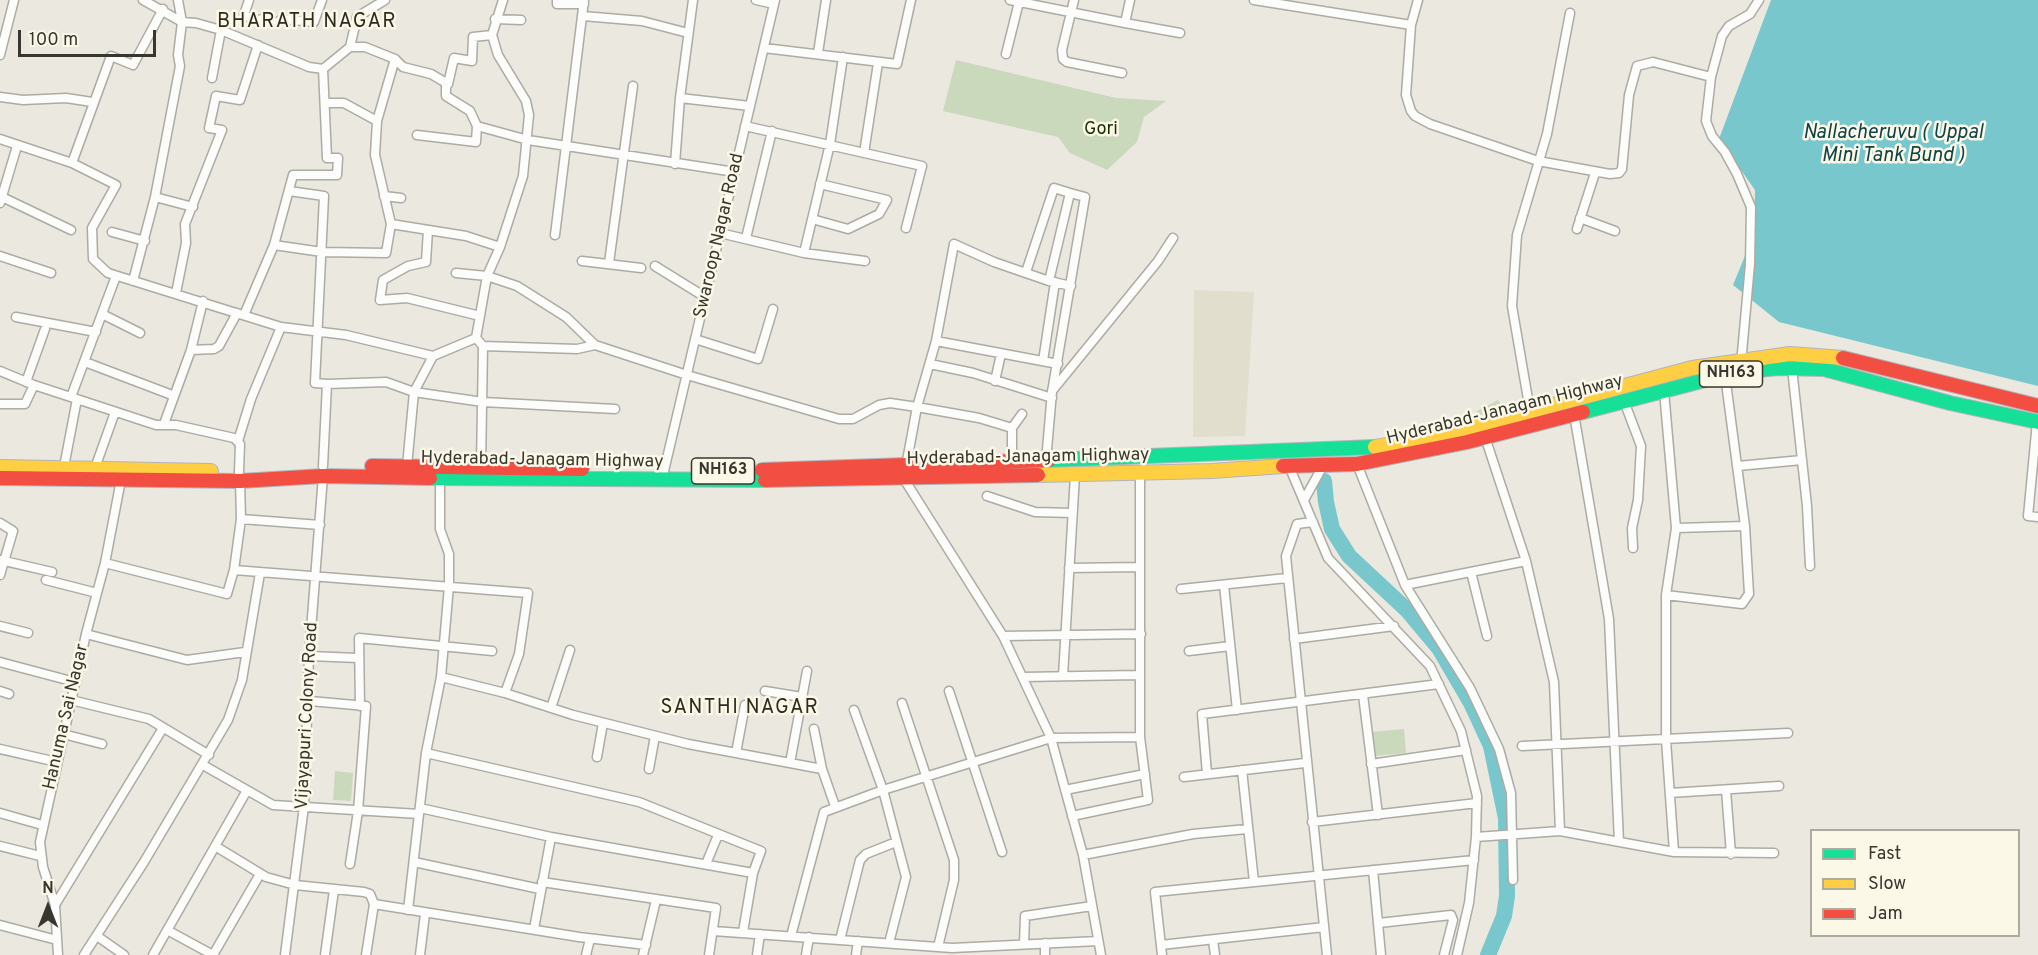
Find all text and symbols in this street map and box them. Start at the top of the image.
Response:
district label: BHARATH NAGAR [217,11,397,35]
scale bar [21,18,159,56]
text: 100 m [29,29,78,52]
park label: Gori [1084,119,1118,141]
water label: Nallacheruvu ( Uppal Mini Tank Bund ) [1803,122,1983,169]
street label: Swaroop Nagar Road [691,151,749,321]
road number: NH163 [1700,361,1762,387]
street label: Hyderabad-Janagam Highway [1384,371,1626,451]
street label: Hyderabad-Janagam Highway [906,445,1150,471]
street label: Hyderabad-Janagam Highway [420,448,664,474]
road number: NH163 [692,458,754,484]
street label: Vijayapuri Colony Road [292,622,324,810]
street label: Hanuma Sai Nagar [40,642,94,792]
district label: SANTHI NAGAR [661,697,819,721]
legend [1810,829,2020,937]
text: Fast [1868,843,1901,866]
text: Slow [1868,873,1906,896]
north arrow [18,877,78,937]
text: N [42,879,54,899]
text: Jam [1868,903,1903,926]

